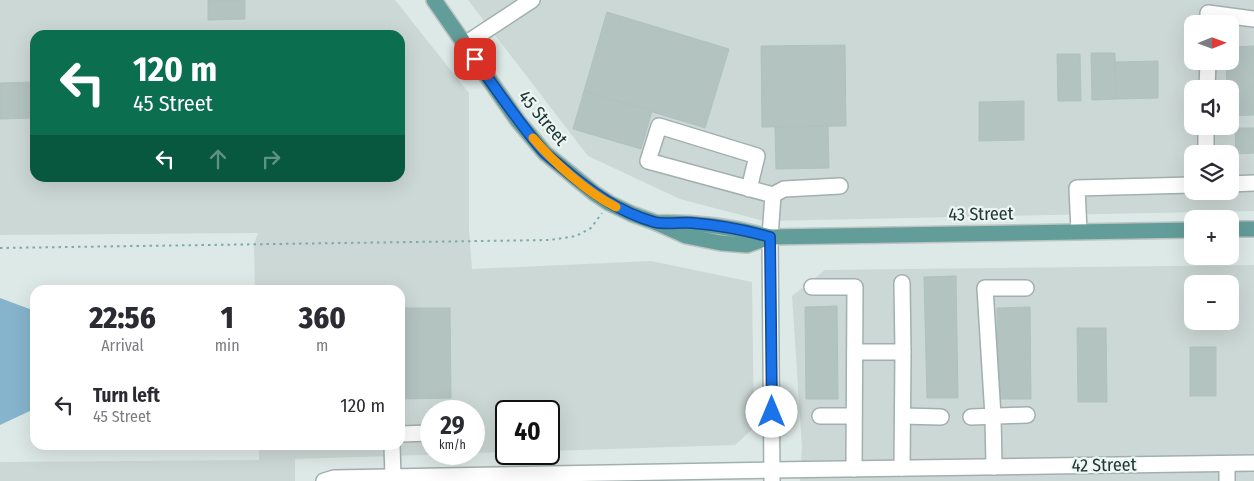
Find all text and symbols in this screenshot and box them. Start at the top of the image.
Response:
north arrow [1184,15,1239,70]
map controls [1184,15,1239,330]
pin [454,38,496,80]
icon: arrive [461,45,489,73]
text: 120 m [133,48,217,90]
icon: left [50,50,115,115]
button: sound [1184,80,1239,135]
street label: 45 Street [514,86,572,150]
text: 45 Street [133,90,213,117]
icon: left [151,145,179,173]
icon: ahead [204,145,232,173]
icon: right [257,145,285,173]
button: layers [1184,145,1239,200]
street label: 43 Street [948,202,1014,226]
button: + [1184,210,1239,265]
button: − [1184,275,1239,330]
text: 22:56 [89,300,156,336]
text: 1 [221,300,234,336]
text: 360 [299,300,346,336]
text: Arrival [101,336,144,355]
text: min [215,336,240,355]
text: m [316,336,328,355]
text: Turn left [93,384,160,407]
position arrow [745,385,797,437]
icon: left [50,391,78,419]
text: 120 m [340,394,385,417]
speed limit sign: 40 [495,400,560,465]
text: 45 Street [93,407,151,426]
text: 29 [440,411,465,441]
text: km/h [439,438,466,452]
street label: 42 Street [1071,453,1137,477]

